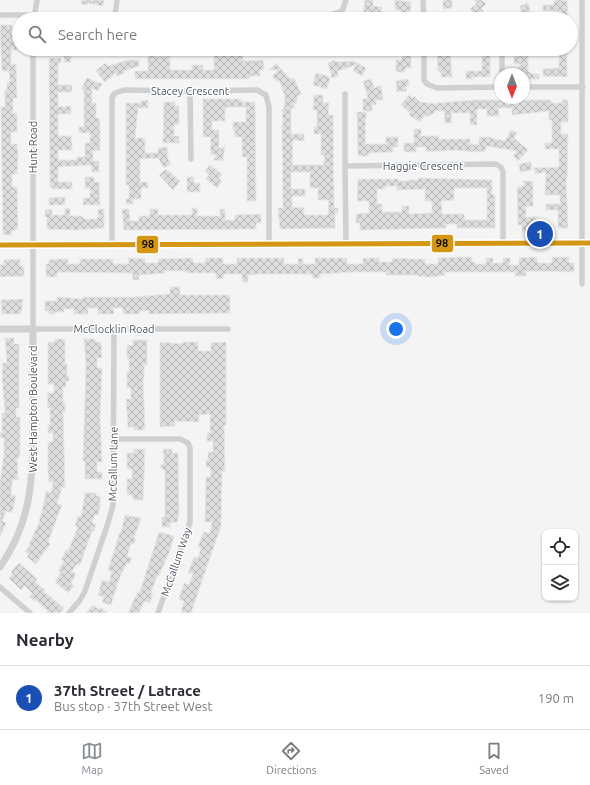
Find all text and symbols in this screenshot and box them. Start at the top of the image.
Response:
search box [12,12,578,56]
icon: search [26,23,48,45]
text: Search here [58,26,137,43]
north arrow [494,68,530,104]
street label: Stacey Crescent [151,85,230,97]
street label: Hunt Road [27,121,39,173]
street label: Haggie Crescent [383,160,464,172]
pin: 1 [527,219,553,249]
line badge: 98 [431,234,454,253]
line badge: 98 [136,235,159,254]
text: 98 [436,237,448,249]
text: 98 [142,238,154,250]
your location [386,319,406,339]
street label: McClocklin Road [73,323,155,335]
street label: West Hampton Boulevard [27,346,39,472]
street label: McCallum Lane [106,427,120,501]
street label: McCallum Way [159,525,194,598]
map controls [542,529,578,601]
button: locate [542,529,578,565]
button: layers [542,565,578,601]
text: Nearby [16,630,74,649]
text: 37th Street / Latrace [54,682,201,699]
text: 1 [25,691,33,705]
text: 190 m [538,691,574,705]
text: Bus stop · 37th Street West [54,699,213,713]
tab: Map [81,740,103,776]
tab: Directions [266,740,317,776]
tab: Saved [479,740,509,776]

